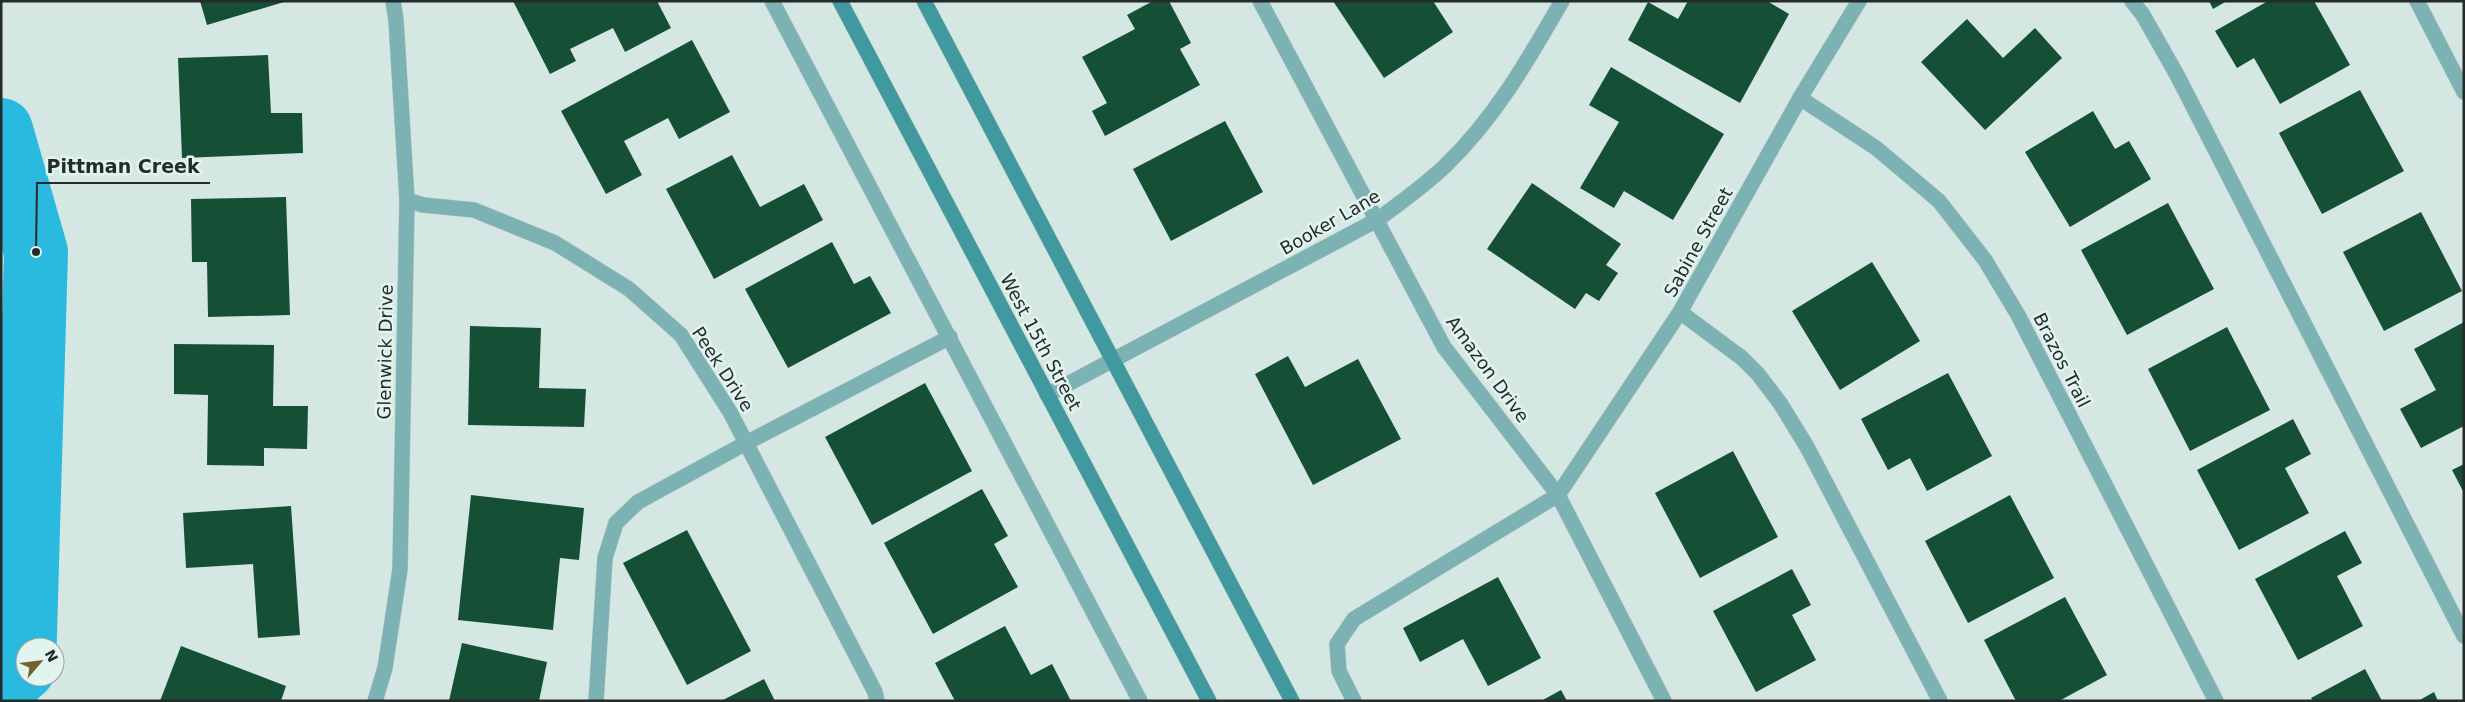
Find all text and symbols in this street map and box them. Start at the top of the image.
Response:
callout: Pittman Creek [37,149,210,183]
text: Pittman Creek [46,155,200,177]
street label: Sabine Street [1659,184,1737,300]
street label: Booker Lane [1276,185,1384,259]
street label: West 15th Street [996,270,1086,414]
street label: Glenwick Drive [373,284,397,420]
street label: Brazos Trail [2029,309,2095,411]
street label: Amazon Drive [1442,312,1534,426]
street label: Peek Drive [688,323,758,415]
north arrow [15,637,65,687]
text: N [42,647,61,665]

